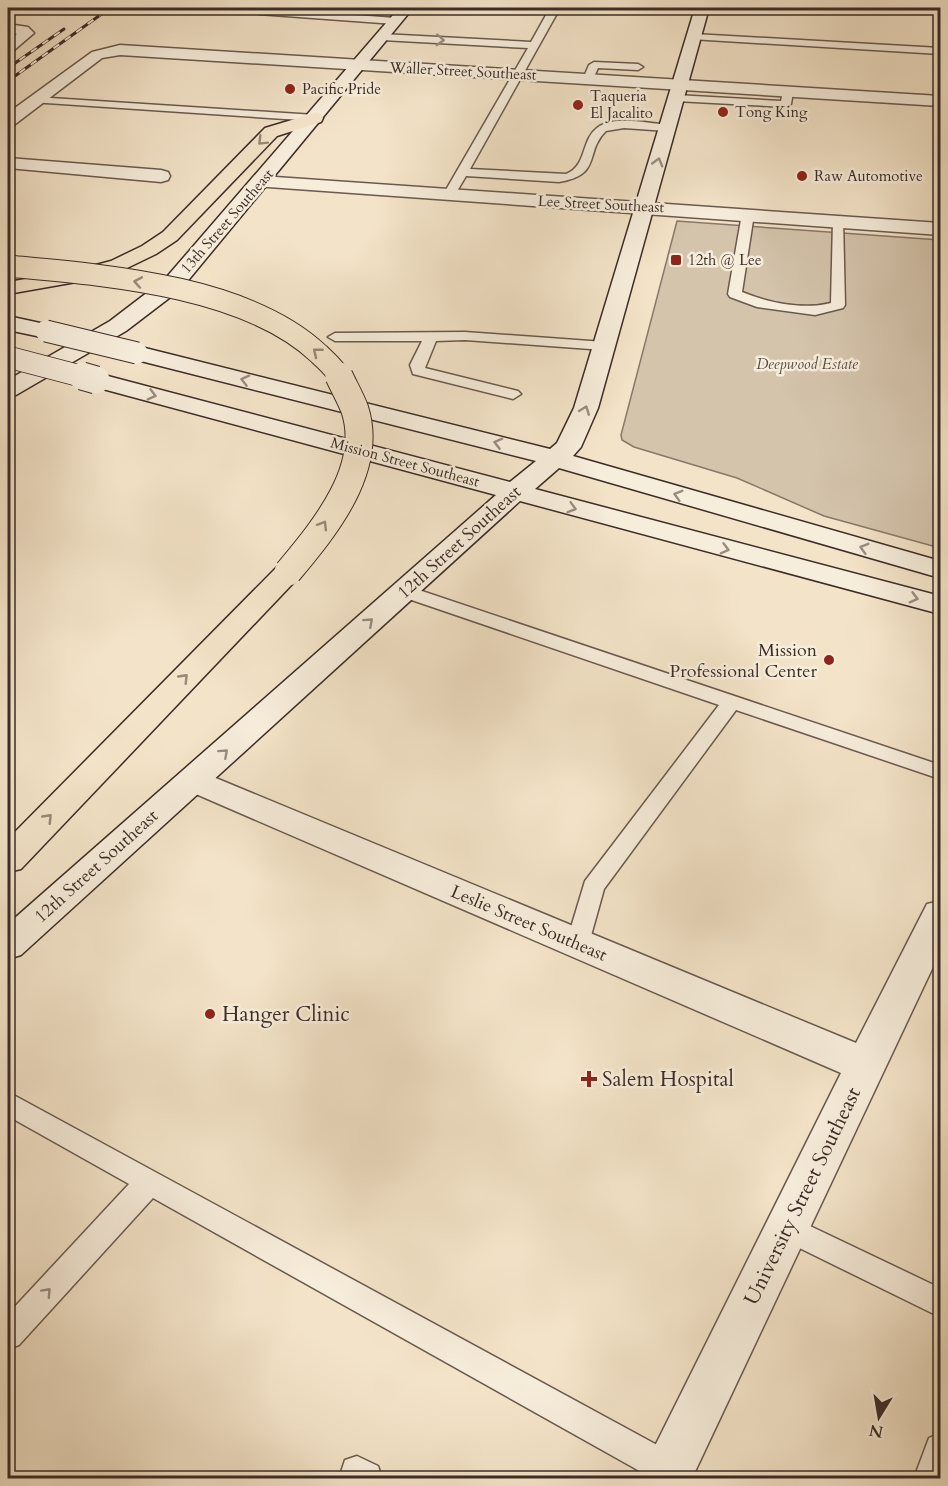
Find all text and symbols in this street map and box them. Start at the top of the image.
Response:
one-way arrow [436,33,445,46]
street label: Waller Street Southeast [388,57,537,85]
place label: Pacific Pride [302,79,381,99]
marker: Pacific Pride [283,82,297,96]
place label: Taqueria El Jacalito [590,86,653,123]
marker: Taqueria El Jacalito [571,98,585,112]
place label: Tong King [735,102,808,122]
marker: Tong King [716,105,730,119]
one-way arrow [259,134,270,145]
one-way arrow [651,157,663,168]
street label: 13th Street Southeast [176,164,278,278]
place label: Raw Automotive [814,166,923,186]
marker: Raw Automotive [795,169,809,183]
street label: Lee Street Southeast [537,191,665,217]
place label: 12th @ Lee [688,250,762,270]
marker: 12th @ Lee [669,253,683,267]
one-way arrow [133,276,142,288]
one-way arrow [313,348,324,359]
park label: Deepwood Estate [756,354,858,374]
one-way arrow [240,374,250,387]
one-way arrow [147,387,157,400]
one-way arrow [577,405,590,416]
street label: Mission Street Southeast [328,433,482,492]
one-way arrow [493,438,503,451]
street label: 12th Street Southeast [392,480,527,605]
one-way arrow [673,490,684,502]
one-way arrow [566,501,577,513]
one-way arrow [316,521,328,531]
one-way arrow [720,541,730,554]
one-way arrow [859,543,869,556]
one-way arrow [909,591,919,604]
one-way arrow [362,618,372,629]
place label: Mission Professional Center [670,638,818,684]
marker: Mission Professional Center [822,653,836,667]
one-way arrow [177,675,188,686]
one-way arrow [217,749,228,760]
street label: 12th Street Southeast [29,804,164,929]
one-way arrow [41,814,52,825]
street label: Leslie Street Southeast [447,879,611,968]
place label: Hanger Clinic [222,1000,350,1029]
marker: Hanger Clinic [203,1007,217,1021]
place label: Salem Hospital [602,1065,734,1094]
marker: Salem Hospital [580,1070,598,1088]
street label: University Street Southeast [737,1082,868,1310]
one-way arrow [40,1288,51,1299]
north arrow [849,1387,909,1447]
text: N [867,1419,885,1443]

